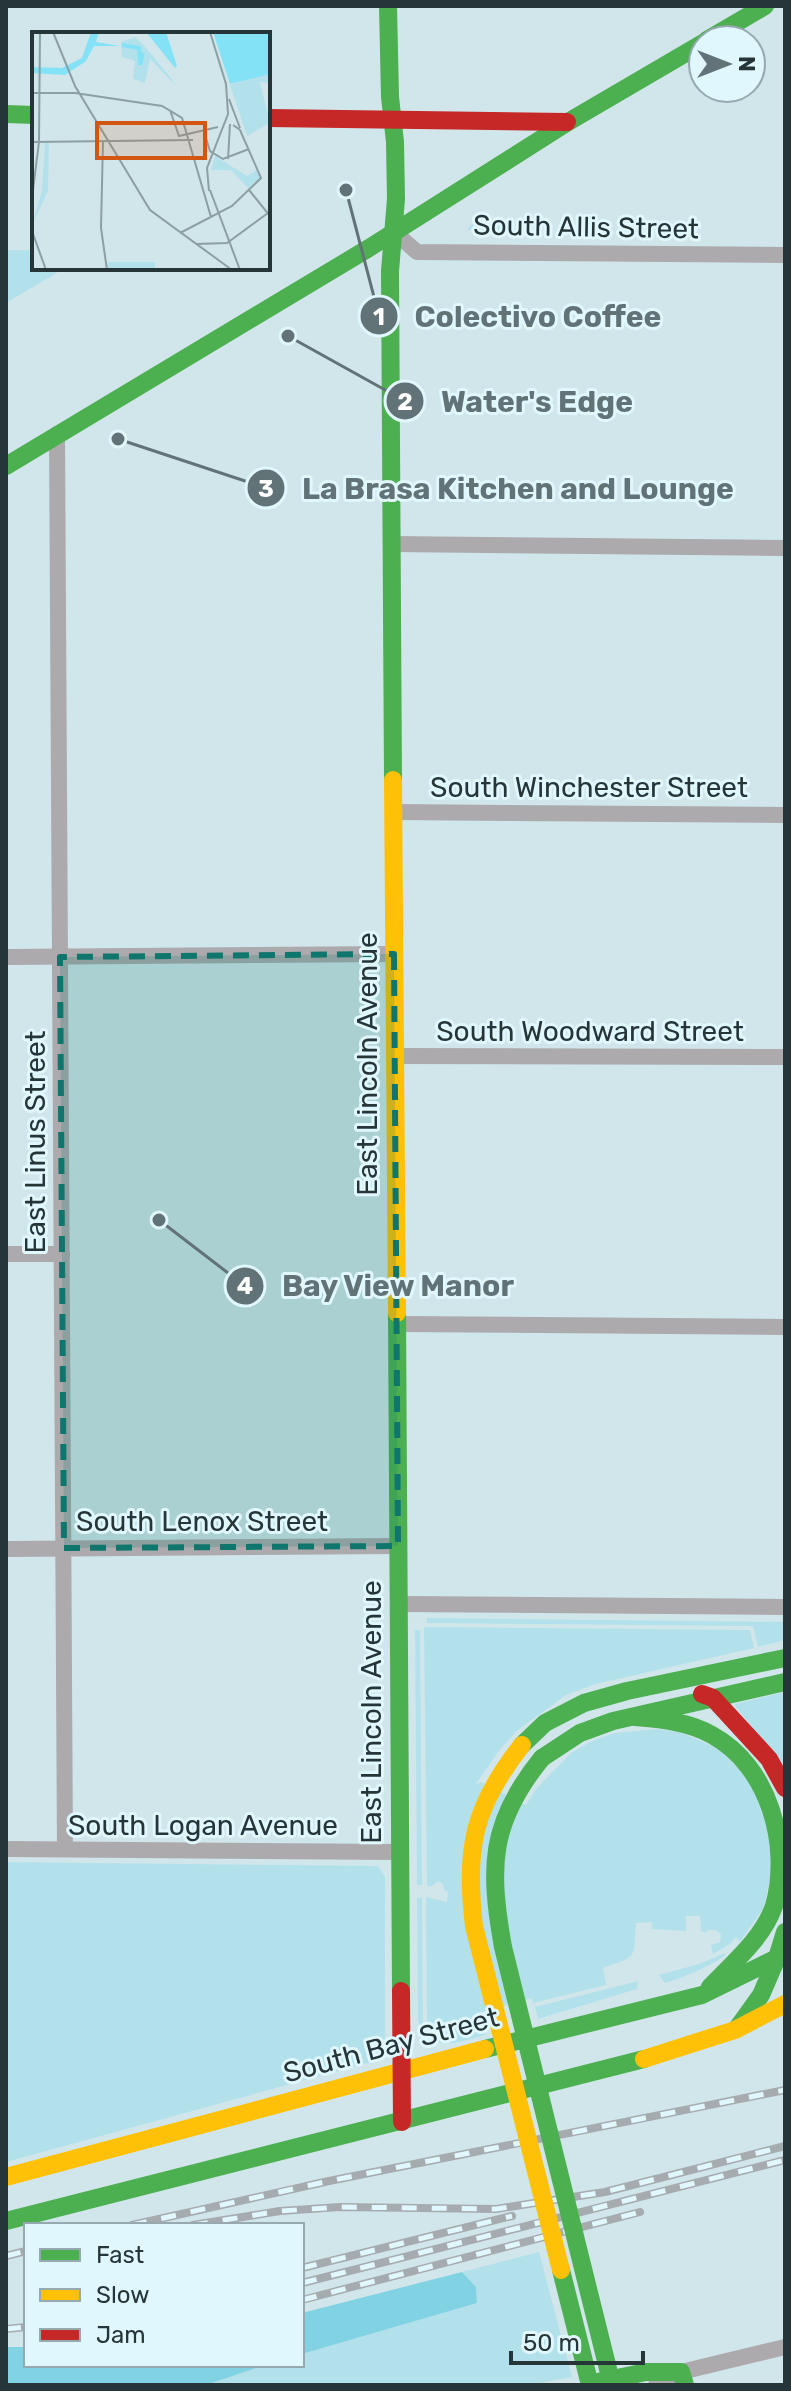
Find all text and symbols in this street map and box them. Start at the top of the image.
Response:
north arrow [687,24,767,104]
inset map [32,32,270,270]
text: N [733,56,760,72]
street label: South Allis Street [473,209,699,245]
callout: Colectivo Coffee [359,289,678,343]
text: Colectivo Coffee [415,299,661,335]
text: 1 [373,303,385,331]
callout: Water's Edge [385,374,649,428]
text: Water's Edge [441,384,633,420]
text: 2 [397,388,413,416]
callout: La Brasa Kitchen and Lounge [246,461,750,515]
text: La Brasa Kitchen and Lounge [302,471,734,507]
text: 3 [258,475,274,503]
street label: South Winchester Street [430,771,748,804]
street label: East Lincoln Avenue [351,932,384,1196]
street label: South Woodward Street [436,1015,744,1048]
street label: East Linus Street [19,1030,52,1253]
callout: Bay View Manor [225,1259,531,1313]
text: Bay View Manor [282,1268,514,1304]
text: 4 [237,1272,253,1300]
street label: South Lenox Street [76,1505,328,1538]
street label: East Lincoln Avenue [355,1580,388,1844]
street label: South Logan Avenue [68,1809,338,1842]
street label: South Bay Street [280,2000,502,2090]
legend [24,2223,304,2367]
text: Fast [96,2241,144,2269]
text: Slow [96,2281,149,2309]
scale bar [511,2315,643,2365]
text: Jam [96,2321,146,2349]
text: 50 m [523,2329,580,2357]

